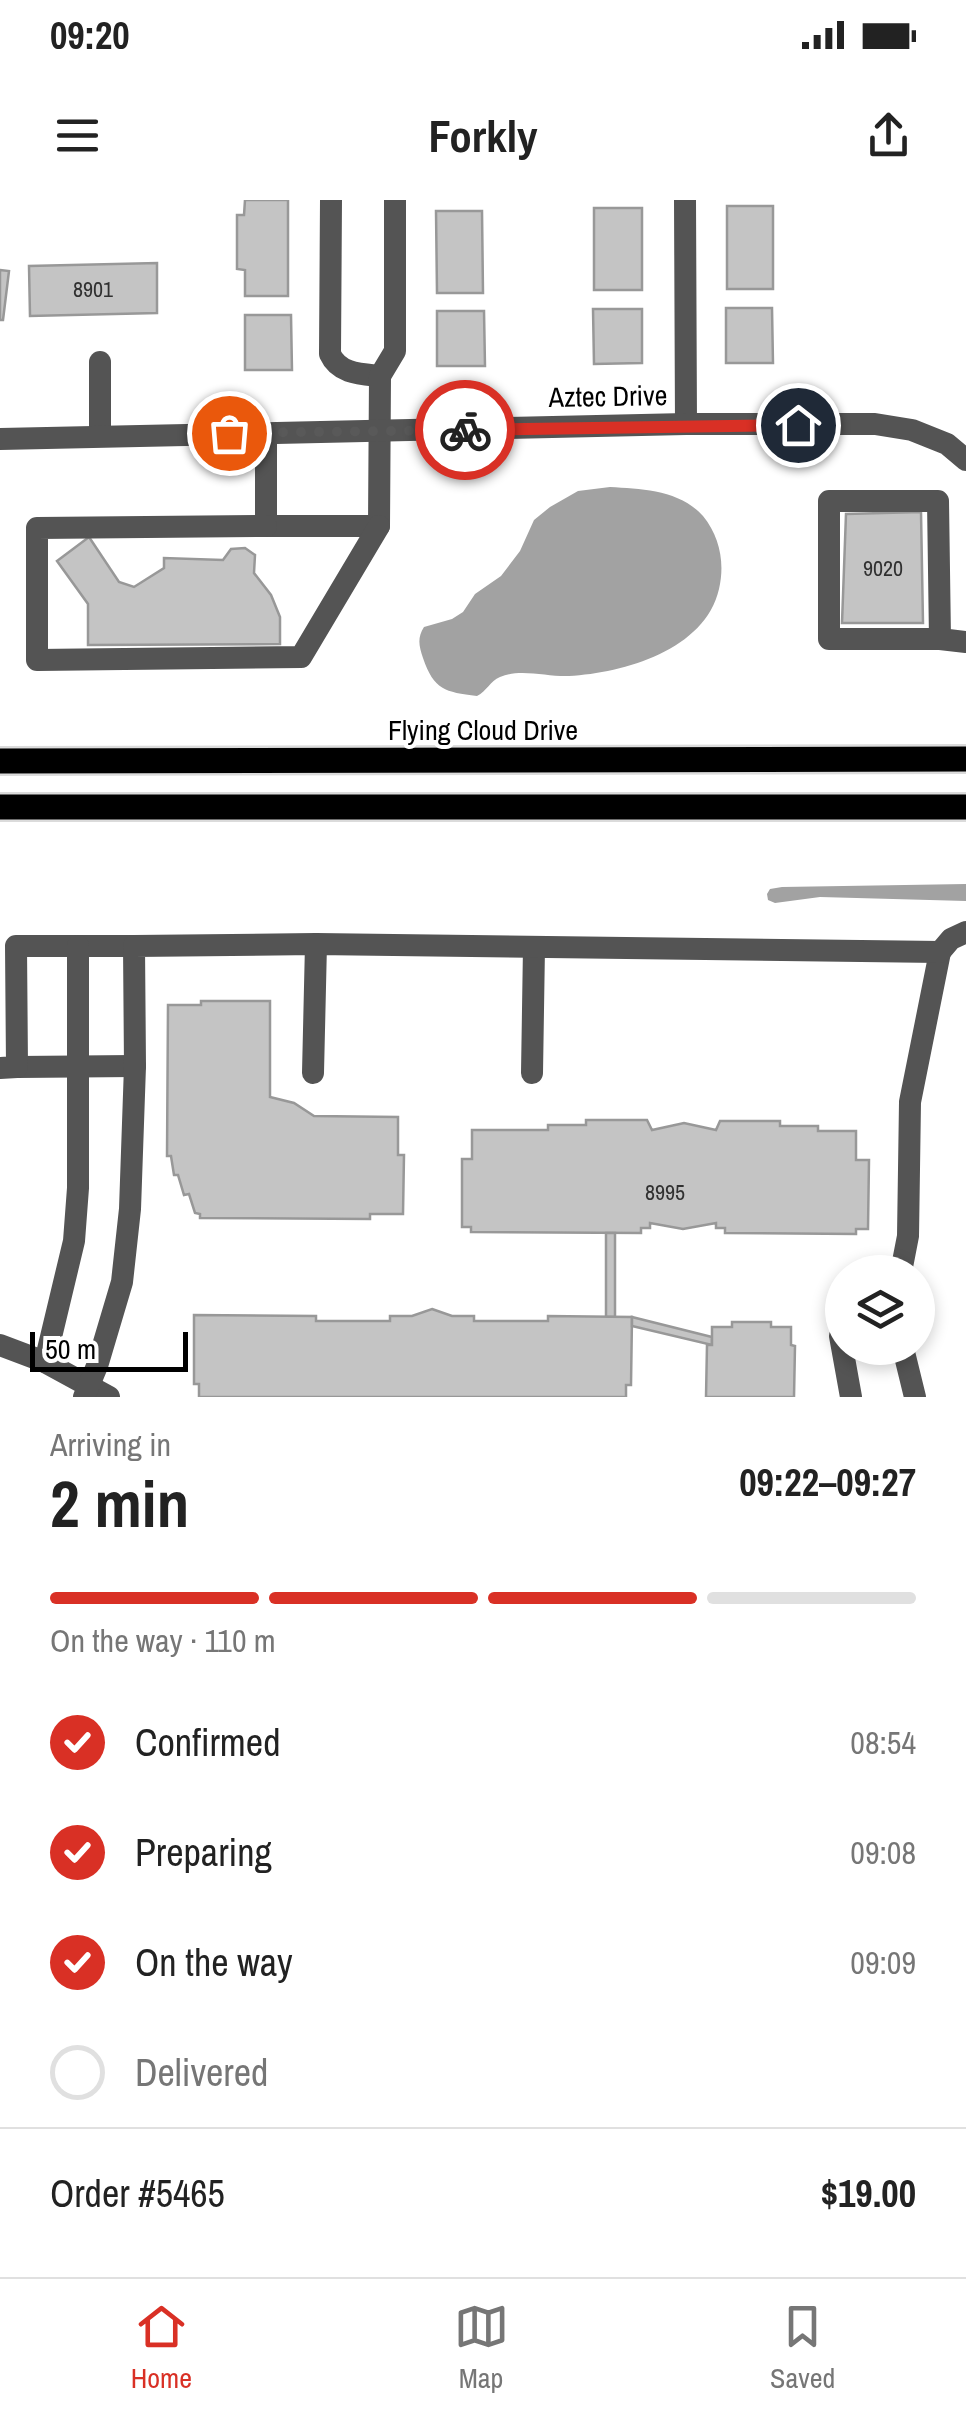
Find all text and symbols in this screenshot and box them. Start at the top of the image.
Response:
text: 09:20 [50,10,130,61]
text: Forkly [429,105,537,166]
icon: menu [50,108,105,163]
icon: share [861,108,916,163]
house number: 8901 [73,274,113,304]
street label: Aztec Drive [547,376,668,416]
courier [415,380,515,480]
pin [756,383,841,468]
pin [187,391,272,476]
icon: home [771,398,826,453]
icon: bike [438,403,493,458]
icon: bag [202,406,257,461]
house number: 9020 [863,553,903,583]
street label: Flying Cloud Drive [388,711,578,749]
house number: 8995 [645,1177,685,1207]
map controls [825,1255,935,1365]
button: layers [825,1255,935,1365]
scale bar [30,1327,188,1372]
text: 50 m [45,1330,96,1368]
text: Arriving in [50,1423,171,1466]
text: 09:22–09:27 [739,1457,916,1508]
text: 2 min [50,1460,189,1547]
text: On the way · 110 m [50,1619,276,1662]
icon: check [50,1715,105,1770]
text: Confirmed [135,1717,280,1768]
text: 08:54 [850,1721,916,1764]
icon: check [50,1825,105,1880]
text: Preparing [135,1827,272,1878]
text: 09:08 [850,1831,916,1874]
icon: check [50,1935,105,1990]
text: On the way [135,1937,293,1988]
text: 09:09 [850,1941,916,1984]
text: Delivered [135,2047,268,2098]
text: Order #5465 [50,2168,225,2219]
text: $19.00 [821,2168,916,2219]
tab: Home [131,2299,192,2397]
tab: Map [454,2299,509,2397]
tab: Saved [770,2299,835,2397]

